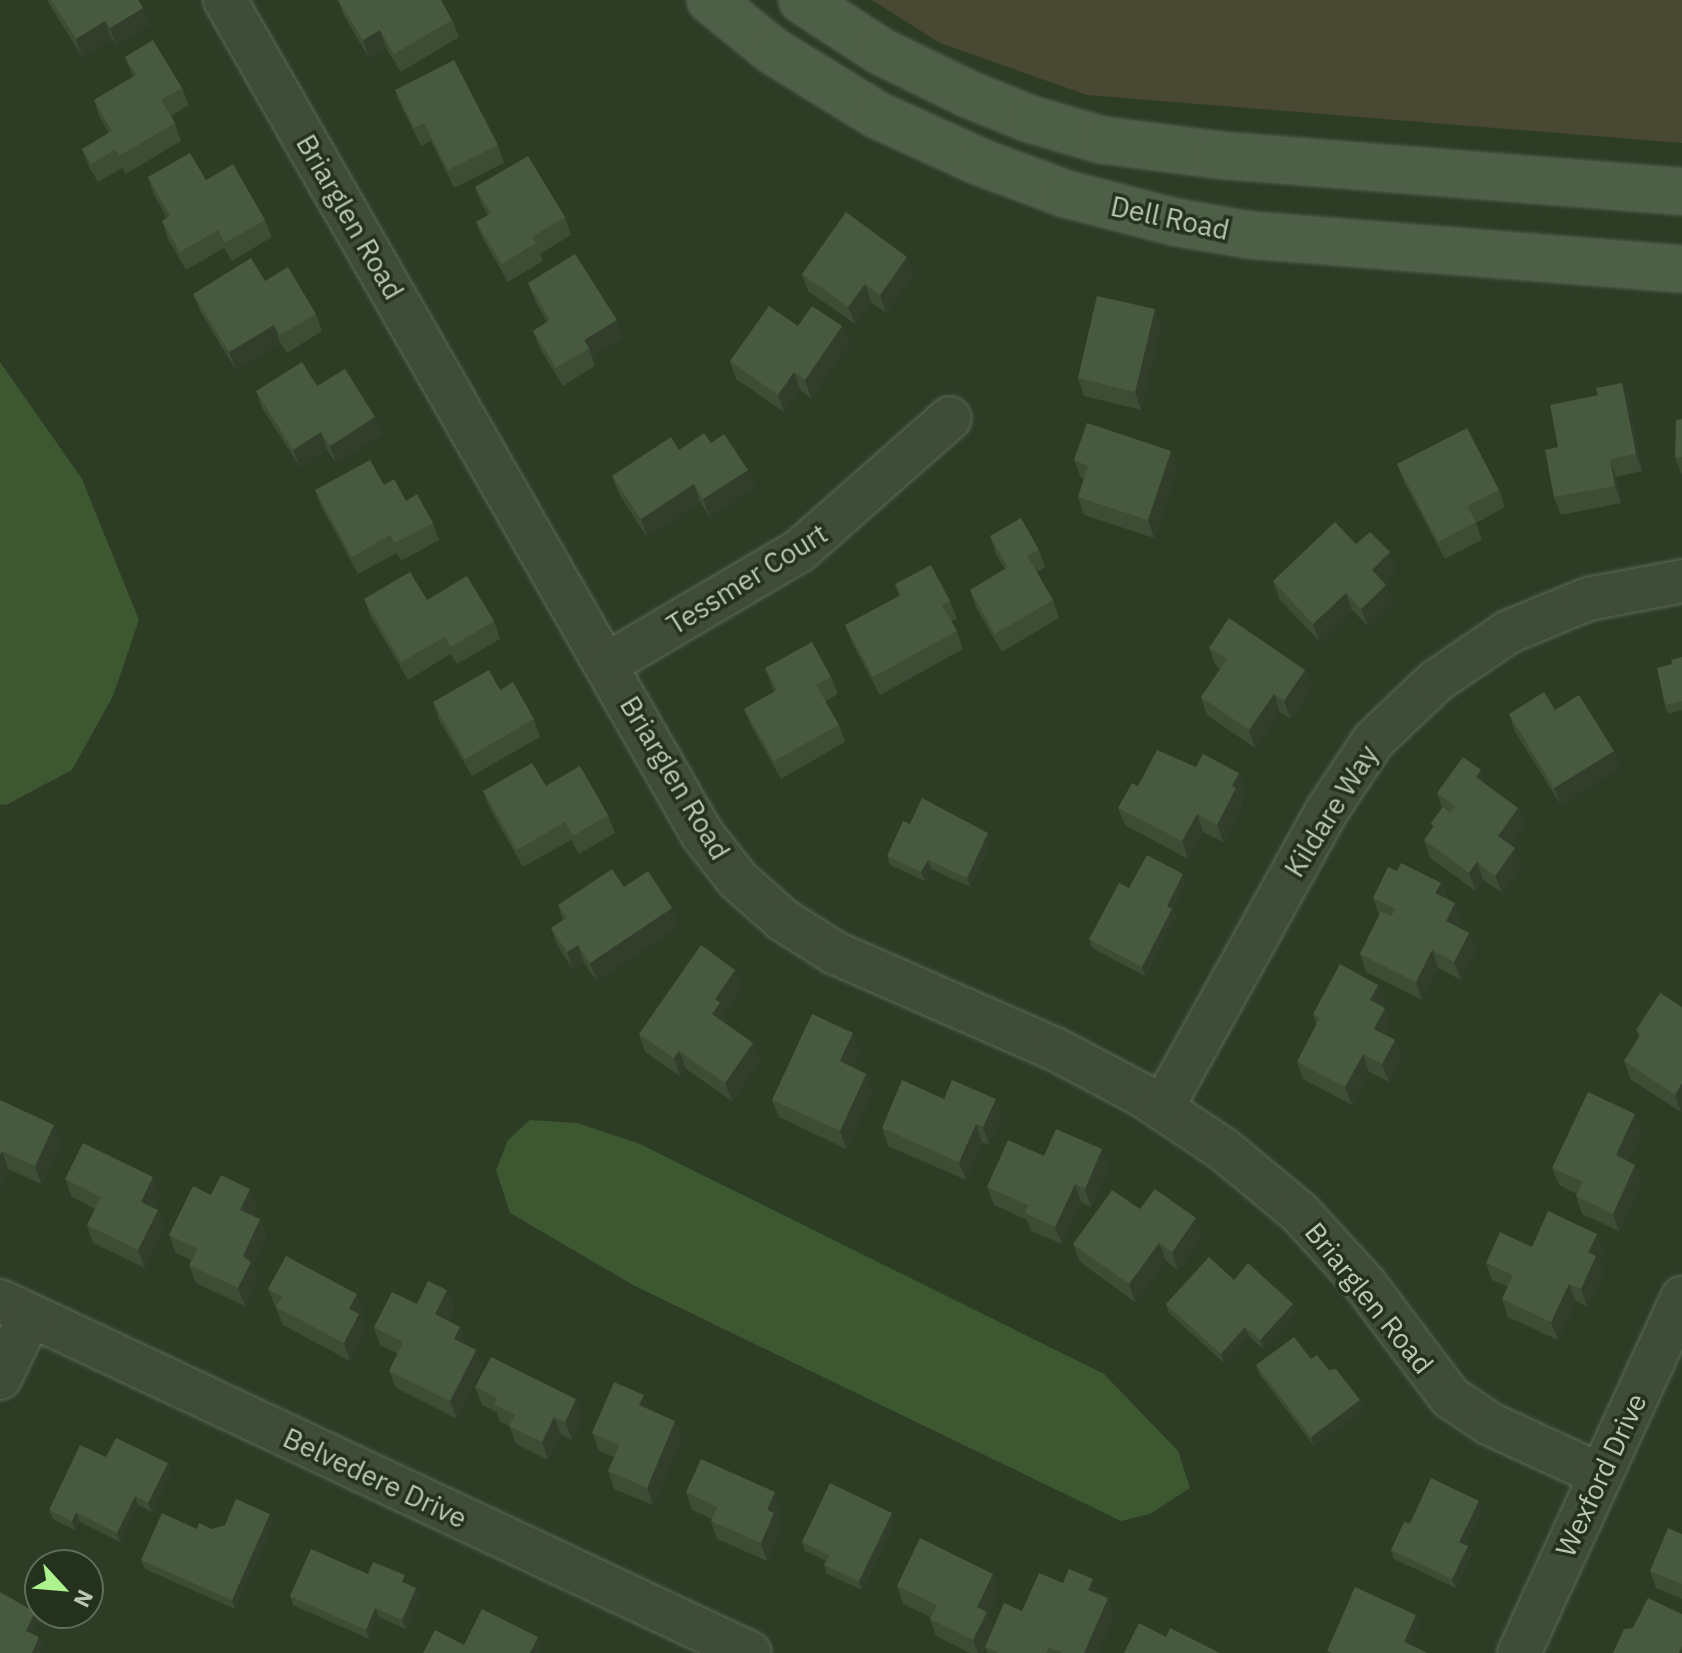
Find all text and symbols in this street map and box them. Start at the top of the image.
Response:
street label: Briarglen Road [289,129,411,305]
street label: Dell Road [1108,189,1232,247]
street label: Tessmer Court [661,516,833,642]
street label: Briarglen Road [613,690,737,866]
street label: Kildare Way [1277,739,1385,883]
street label: Briarglen Road [1298,1216,1440,1380]
street label: Wexford Drive [1549,1388,1653,1562]
street label: Belvedere Drive [278,1421,472,1535]
north arrow [24,1549,104,1629]
text: N [68,1585,101,1612]

